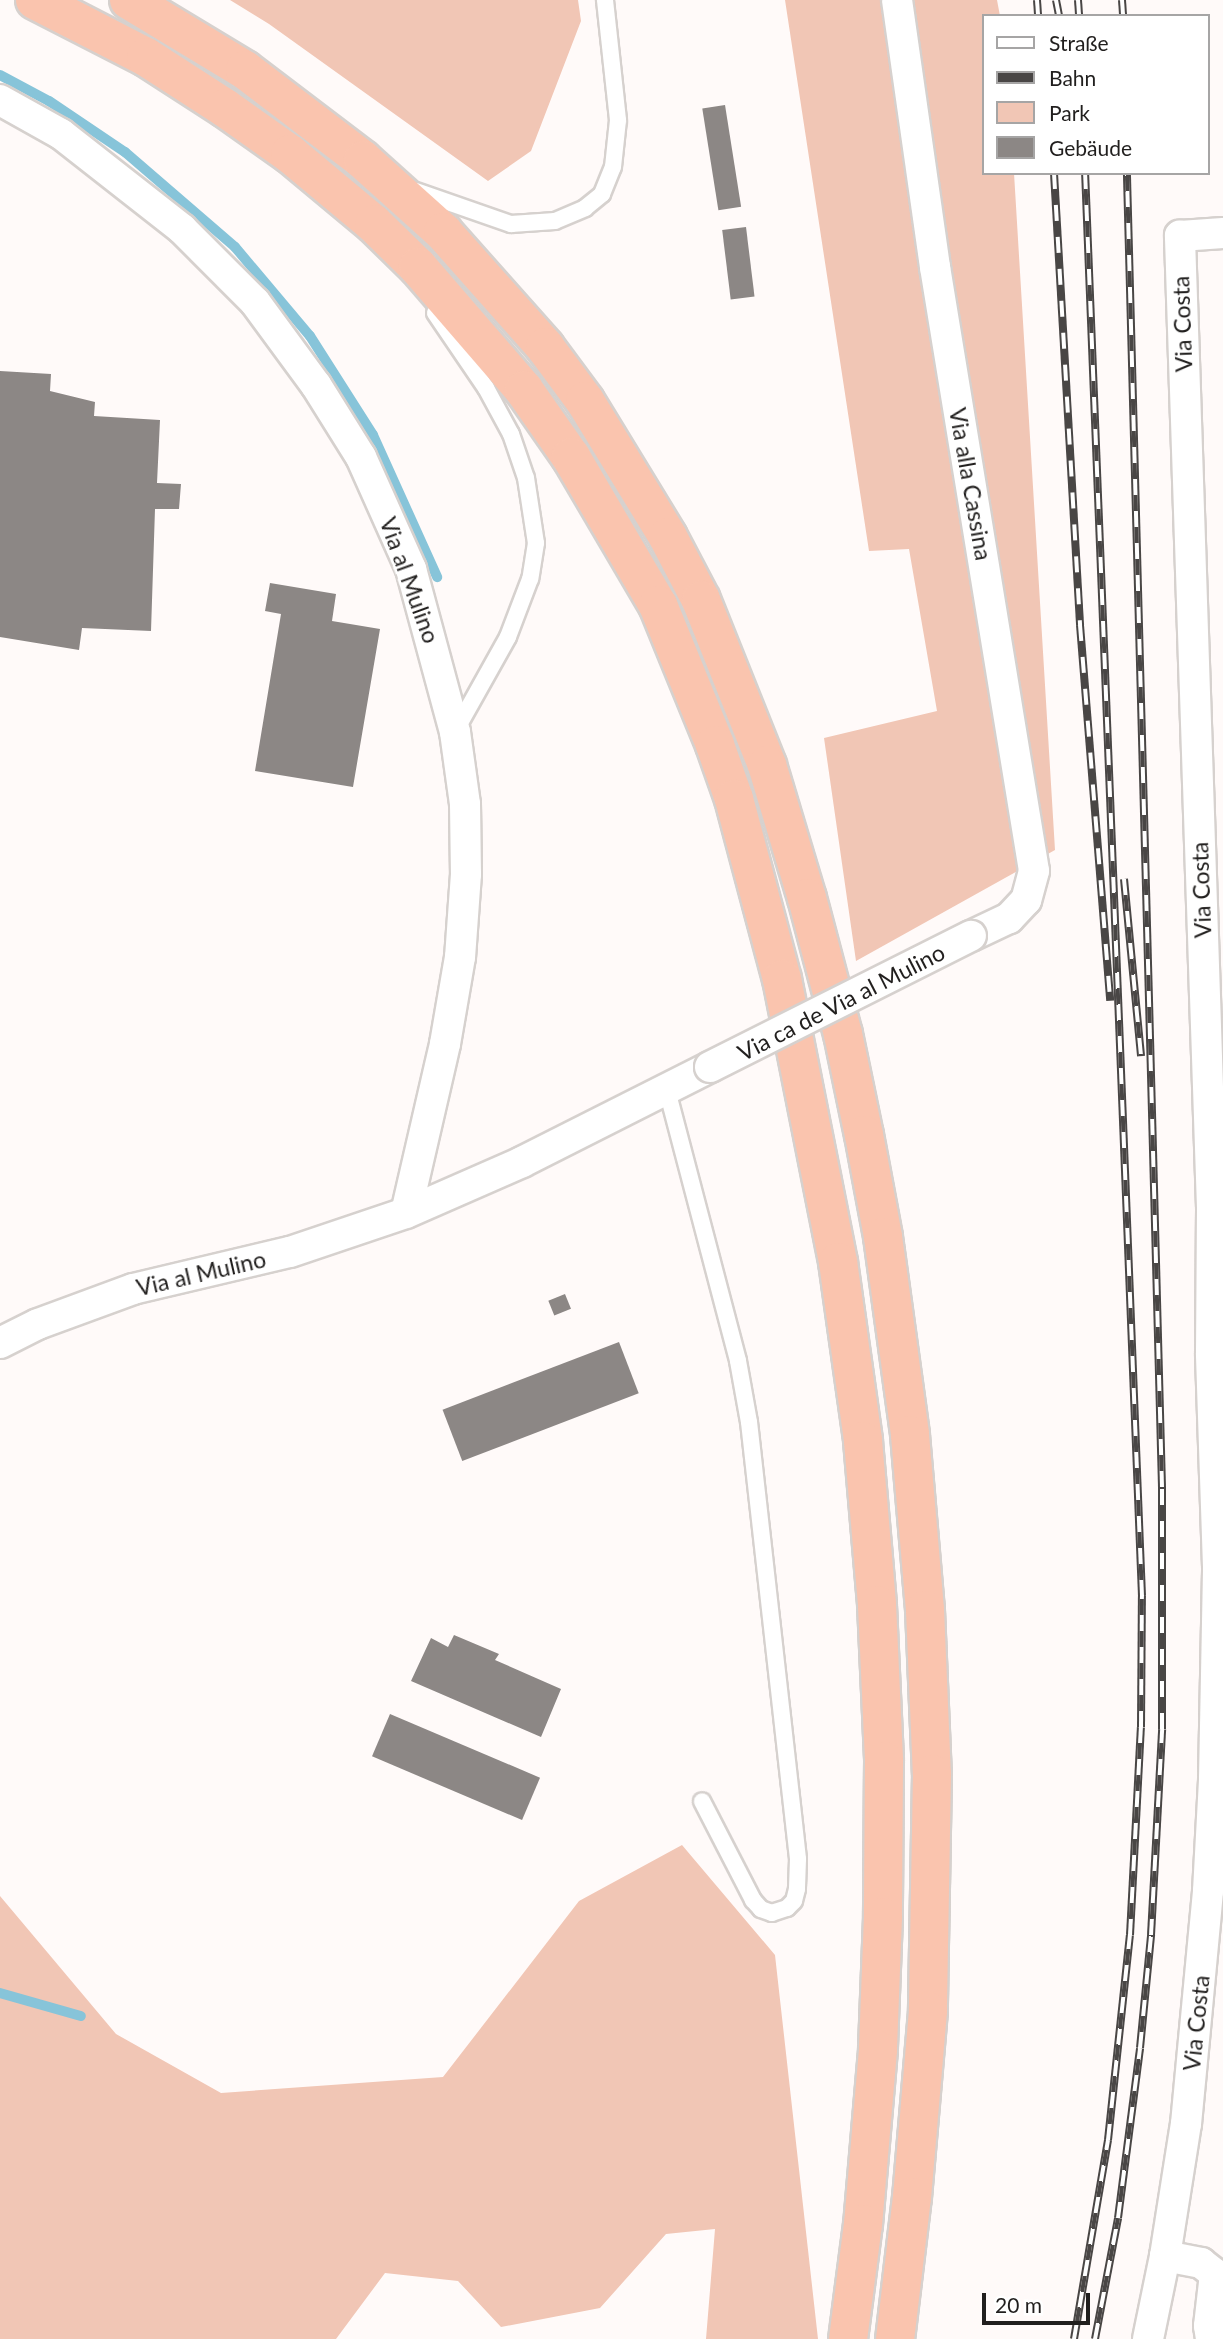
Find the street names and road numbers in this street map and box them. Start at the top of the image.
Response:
street label: Via Costa [1167,275,1197,373]
street label: Via alla Cassina [944,406,998,562]
street label: Via al Mulino [374,513,446,647]
street label: Via Costa [1186,841,1216,939]
street label: Via ca de Via al Mulino [732,938,950,1066]
street label: Via al Mulino [134,1245,268,1301]
street label: Via Costa [1177,1974,1215,2072]

